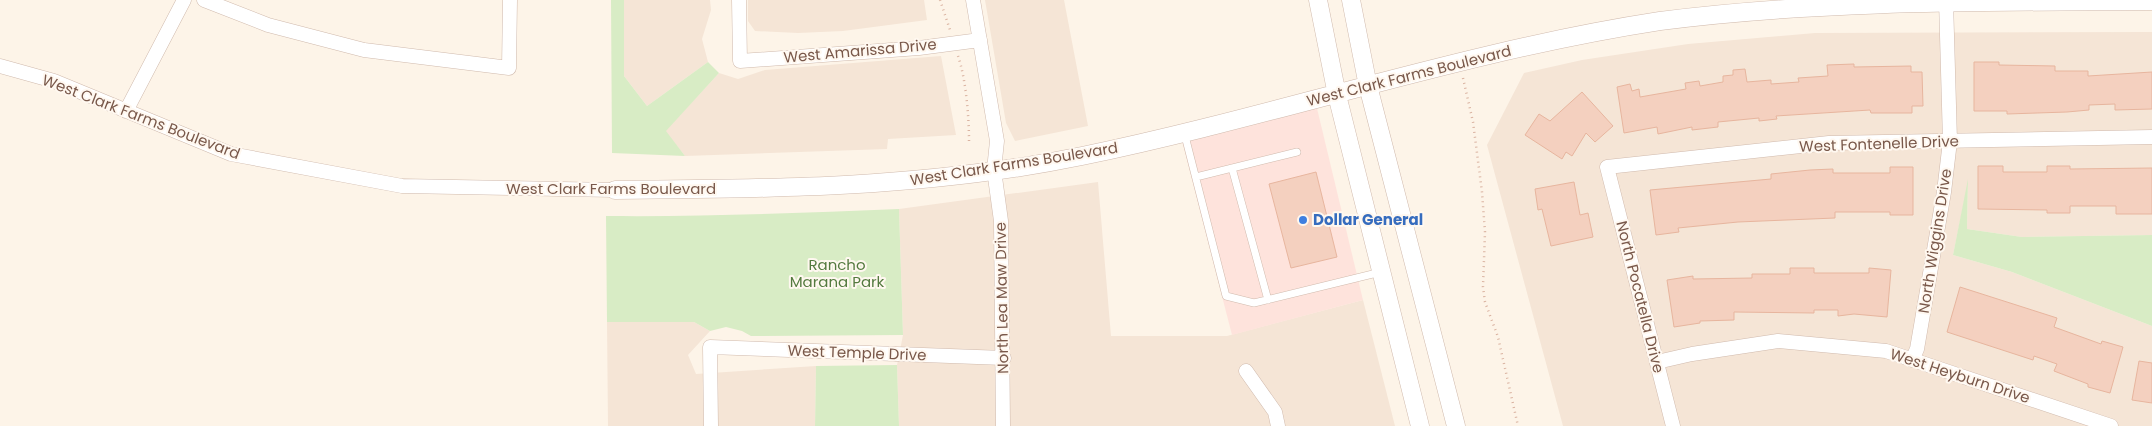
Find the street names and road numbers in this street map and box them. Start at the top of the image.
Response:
street label: West Amarissa Drive [783,33,937,68]
street label: West Clark Farms Boulevard [1304,40,1513,111]
street label: West Clark Farms Boulevard [39,69,243,164]
street label: West Fontenelle Drive [1799,130,1959,157]
street label: West Clark Farms Boulevard [908,137,1119,190]
street label: North Wiggins Drive [1913,167,1956,315]
street label: West Clark Farms Boulevard [506,178,716,199]
street label: North Pocatella Drive [1611,219,1670,375]
street label: North Lea Maw Drive [990,222,1013,374]
street label: West Temple Drive [787,340,927,365]
street label: West Heyburn Drive [1888,343,2033,408]

